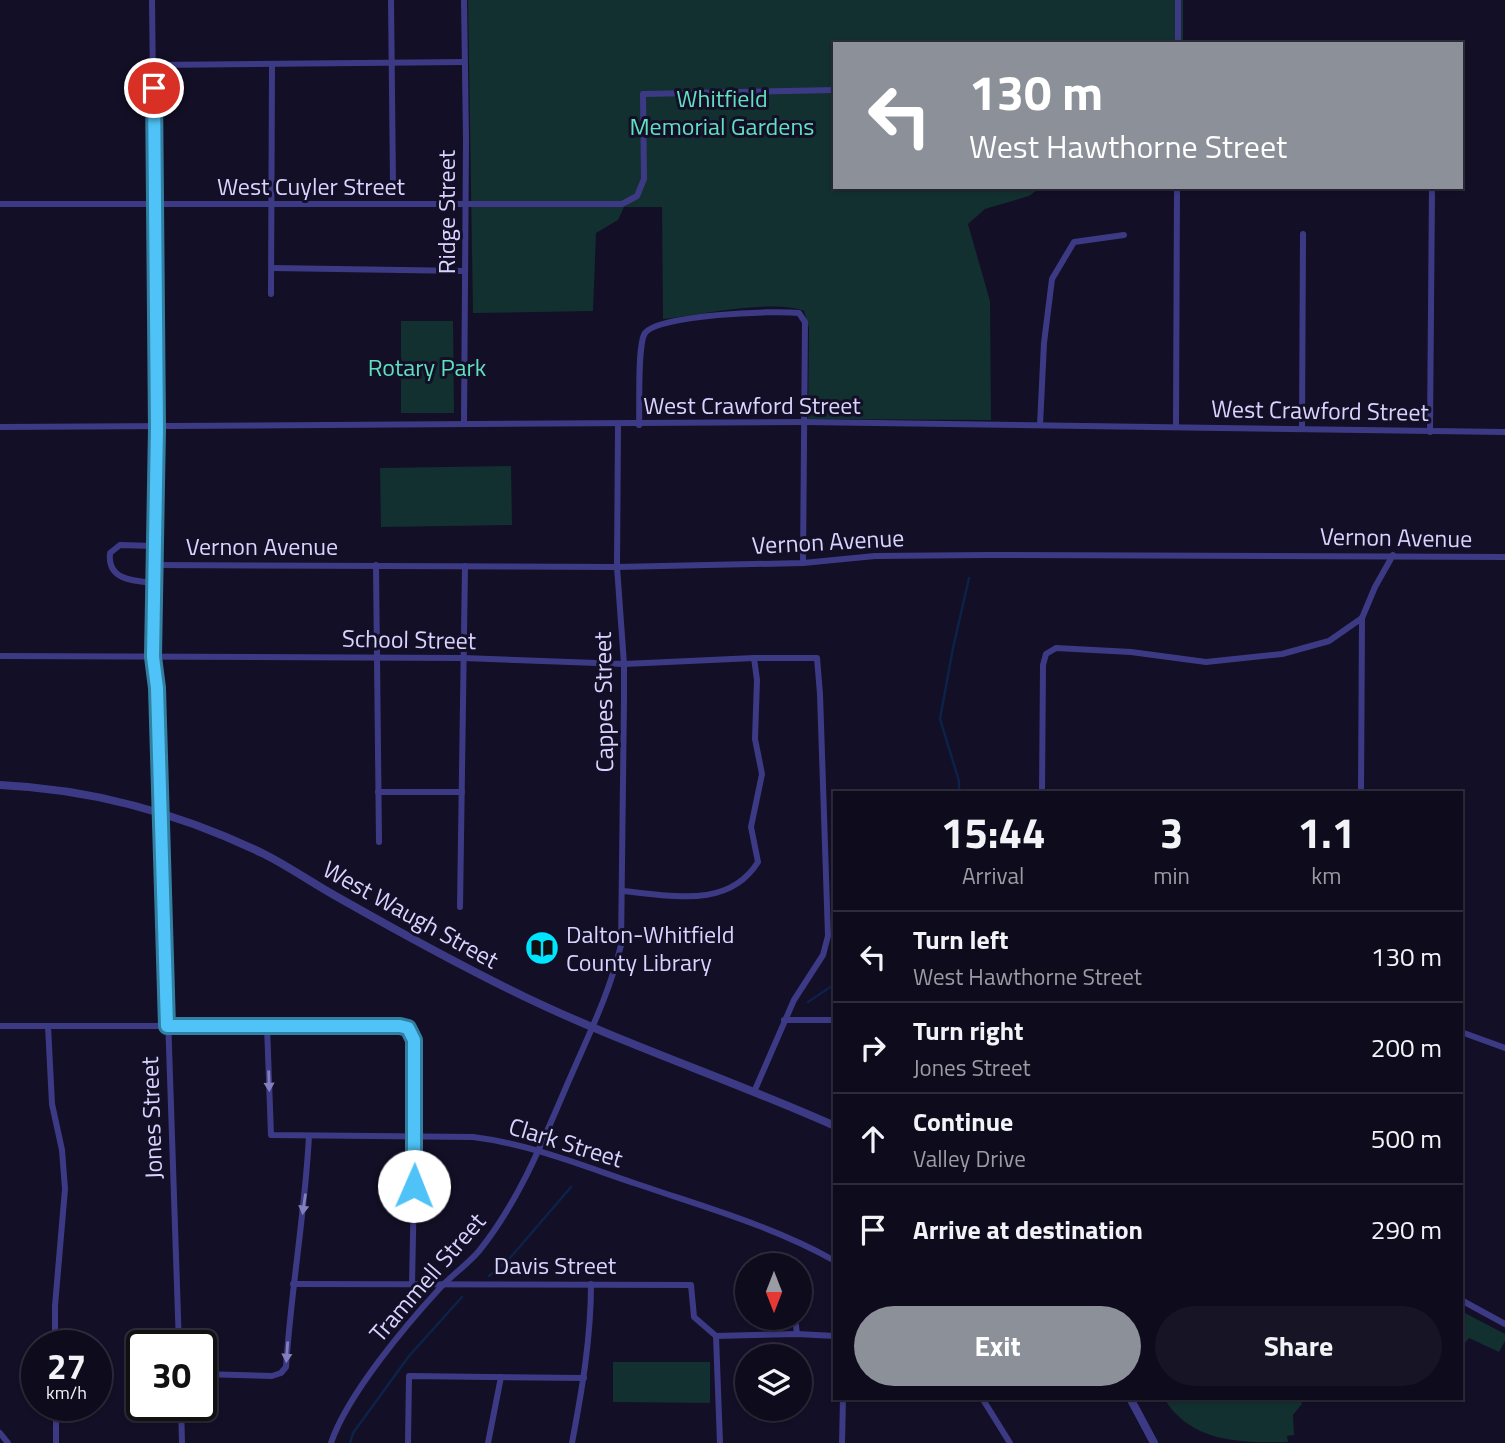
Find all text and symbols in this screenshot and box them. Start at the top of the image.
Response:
text: 130 m [969,54,1103,129]
pin [124,58,184,118]
icon: arrive [135,69,173,107]
icon: left [854,70,945,161]
park label: Whitfield Memorial Gardens [630,80,814,144]
text: West Hawthorne Street [969,122,1287,170]
street label: Ridge Street [428,149,464,274]
street label: West Cuyler Street [217,168,406,204]
park label: Rotary Park [368,349,487,385]
street label: West Crawford Street [643,387,861,423]
street label: West Crawford Street [1211,390,1430,430]
street label: Vernon Avenue [1319,518,1473,556]
street label: Vernon Avenue [751,519,905,563]
street label: Vernon Avenue [186,528,338,564]
street label: School Street [341,620,477,658]
street label: Cappes Street [584,631,622,773]
text: 15:44 [941,800,1046,864]
text: 3 [1160,800,1183,864]
text: 1.1 [1297,800,1355,864]
street label: West Waugh Street [317,851,506,977]
text: Arrival [962,858,1024,893]
text: min [1153,858,1190,893]
text: km [1311,858,1342,893]
place label: Dalton-Whitfield County Library [566,916,734,980]
text: Turn left [913,920,1008,959]
library icon: Dalton-Whitfield County Library [523,929,561,967]
text: 130 m [1371,937,1442,976]
icon: left [854,938,892,976]
text: West Hawthorne Street [913,959,1142,994]
text: Turn right [913,1011,1024,1050]
text: 200 m [1371,1028,1442,1067]
icon: right [854,1029,892,1067]
text: Jones Street [913,1050,1031,1085]
street label: Jones Street [131,1055,171,1180]
one-way arrow [263,1070,274,1092]
text: Continue [913,1102,1013,1141]
street label: Clark Street [505,1108,628,1177]
text: 500 m [1371,1119,1442,1158]
icon: ahead [854,1120,892,1158]
text: Valley Drive [913,1141,1026,1176]
position arrow [377,1149,451,1223]
one-way arrow [299,1193,310,1215]
street label: Trammell Street [360,1204,494,1350]
text: Arrive at destination [913,1210,1143,1249]
text: 290 m [1371,1210,1442,1249]
icon: arrive [854,1211,892,1249]
street label: Davis Street [494,1247,617,1283]
north arrow [735,1253,812,1330]
map controls [735,1253,812,1421]
button: Exit [854,1306,1141,1386]
button: Share [1155,1306,1442,1386]
speed limit sign: 30 [126,1330,217,1421]
text: 27 [47,1339,86,1393]
one-way arrow [281,1342,292,1364]
button: layers [735,1344,812,1421]
text: km/h [46,1379,87,1406]

